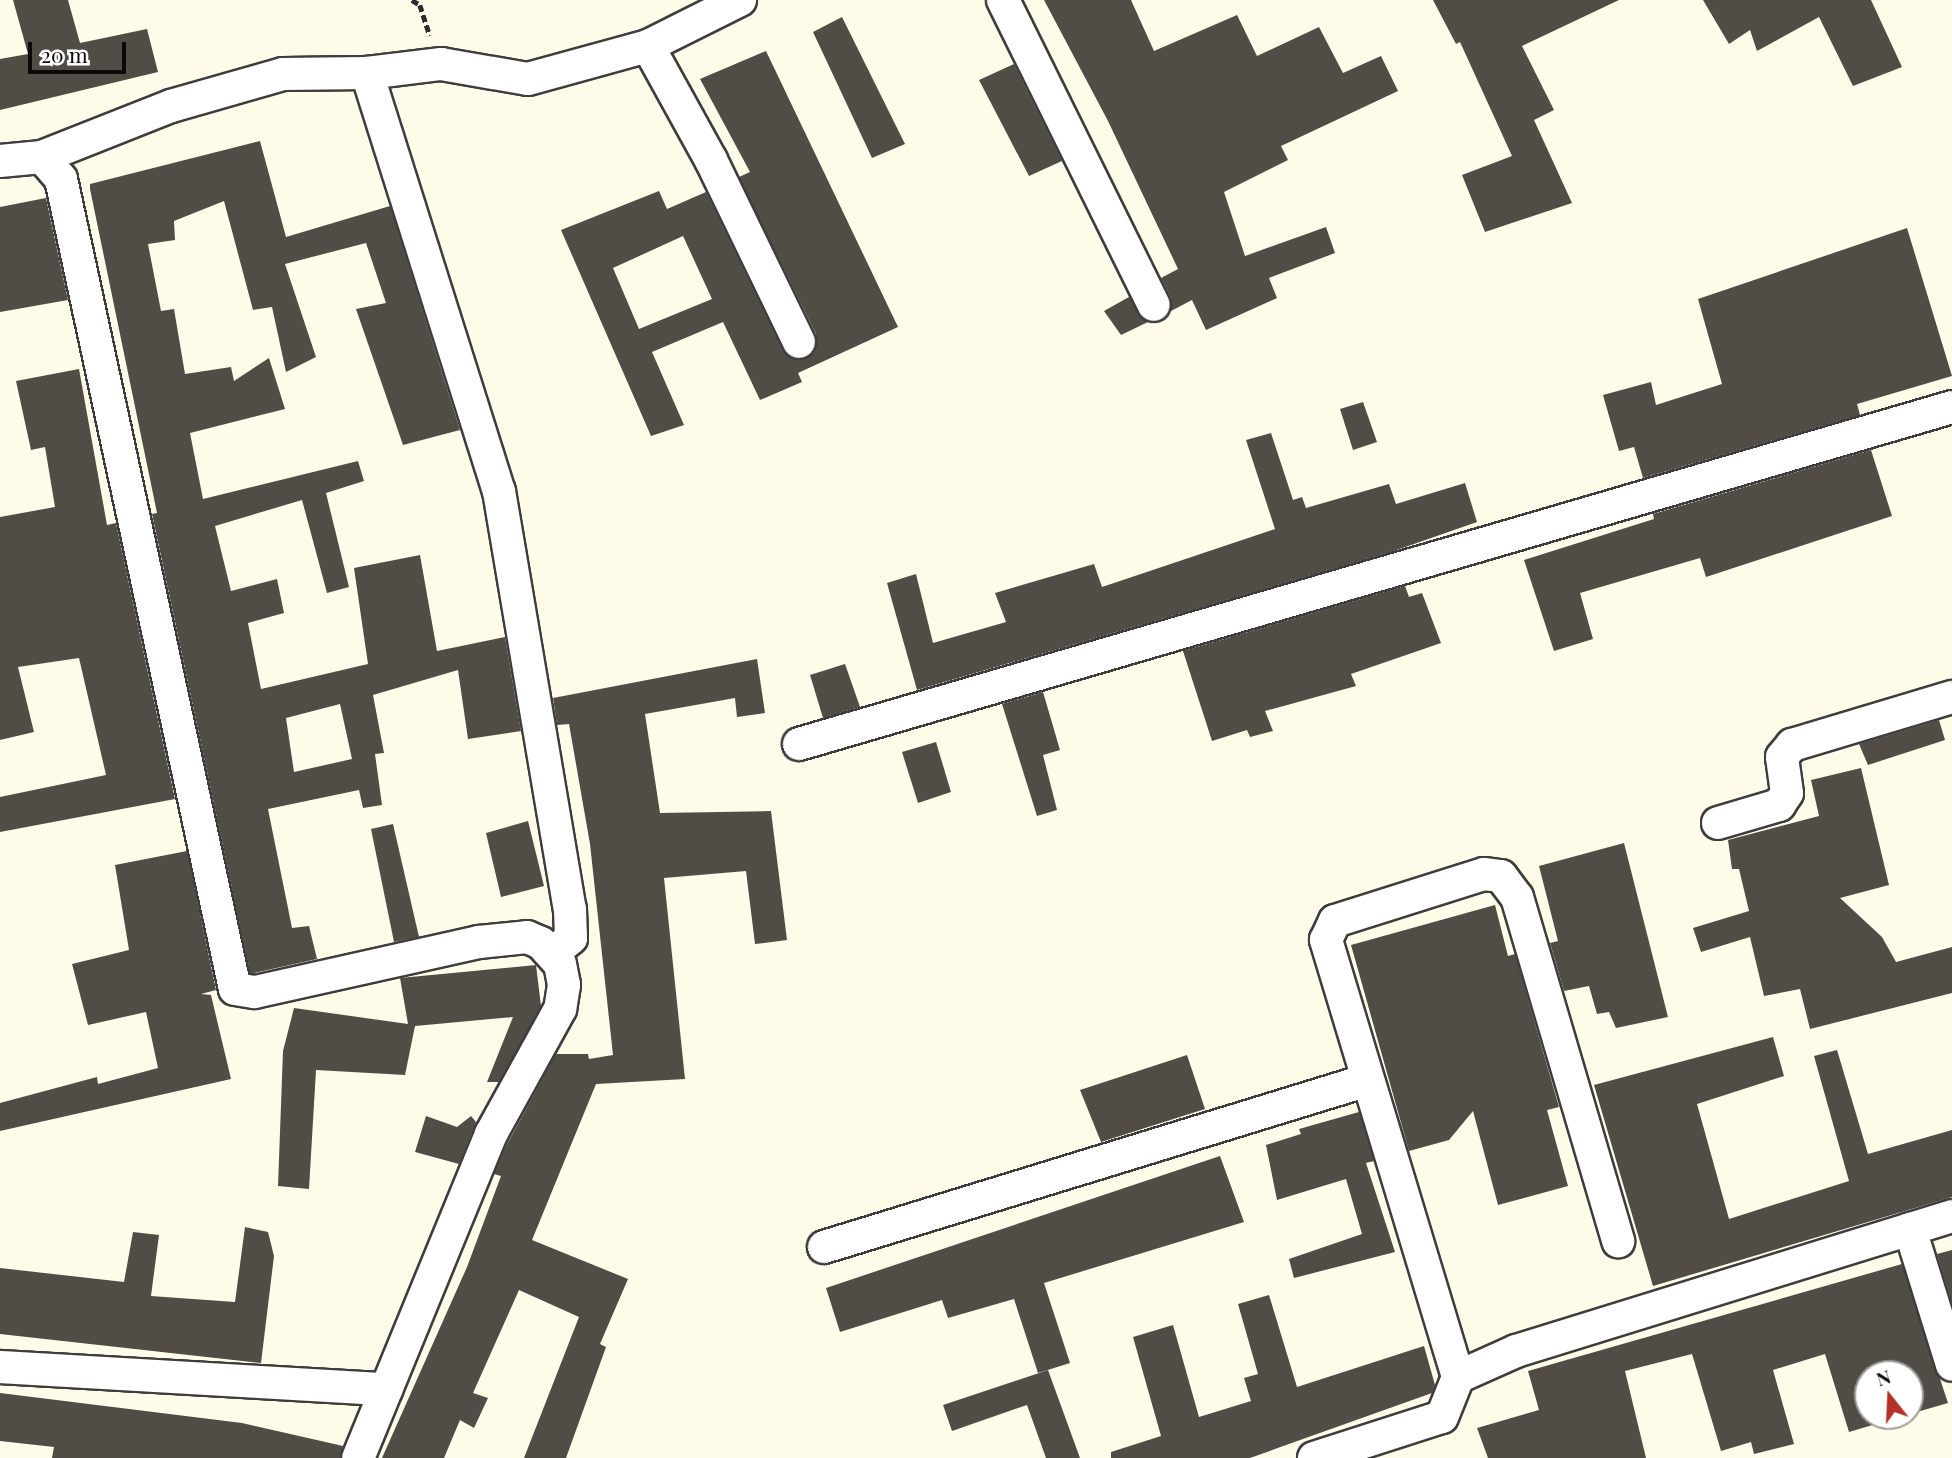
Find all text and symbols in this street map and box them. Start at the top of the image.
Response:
scale bar [32,28,130,72]
text: 20 m [41,40,88,68]
north arrow [1854,1360,1924,1430]
text: N [1873,1362,1894,1391]

